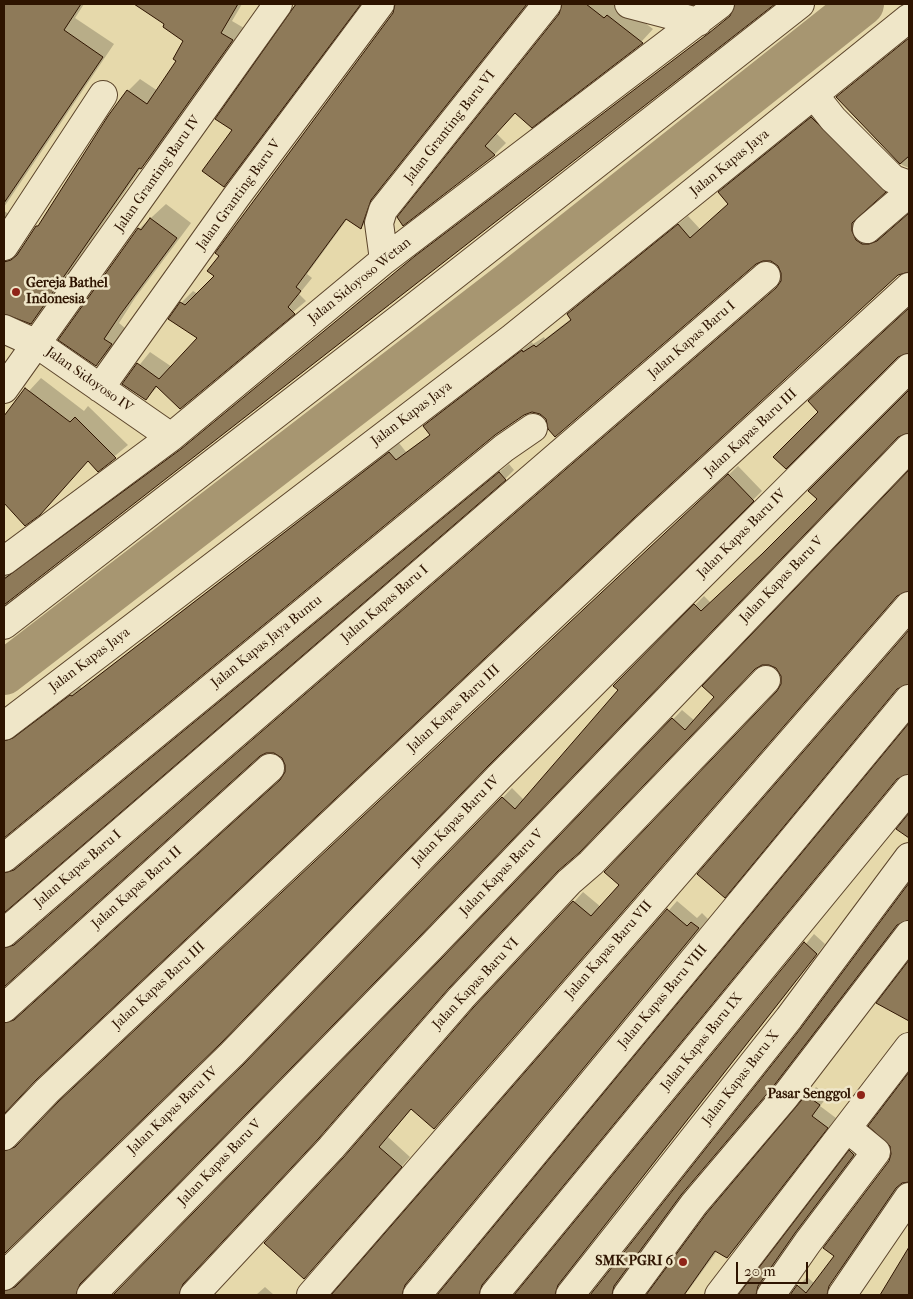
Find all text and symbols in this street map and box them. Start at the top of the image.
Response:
street label: Jalan Granting Baru VI [401,67,499,187]
street label: Jalan Granting Baru IV [112,113,204,235]
street label: Jalan Kapas Jaya [687,126,773,200]
street label: Jalan Granting Baru V [193,136,285,254]
street label: Jalan Sidoyoso Wetan [305,234,415,328]
place label: Gereja Bathel Indonesia [26,276,108,308]
marker: Gereja Bathel Indonesia [10,286,22,298]
street label: Jalan Kapas Baru I [645,298,739,382]
street label: Jalan Sidoyoso IV [42,344,136,416]
street label: Jalan Kapas Jaya [368,378,456,450]
street label: Jalan Kapas Baru III [701,386,801,480]
street label: Jalan Kapas Baru IV [694,486,790,582]
street label: Jalan Kapas Baru V [736,533,828,627]
street label: Jalan Kapas Baru I [338,562,432,646]
street label: Jalan Kapas Jaya Buntu [208,592,326,692]
street label: Jalan Kapas Jaya [46,624,134,696]
street label: Jalan Kapas Baru III [404,662,504,756]
street label: Jalan Kapas Baru IV [409,772,503,870]
street label: Jalan Kapas Baru V [456,826,548,920]
street label: Jalan Kapas Baru I [31,827,125,911]
street label: Jalan Kapas Baru II [89,843,185,933]
street label: Jalan Kapas Baru VII [562,897,656,1003]
street label: Jalan Kapas Baru VI [429,935,523,1033]
street label: Jalan Kapas Baru III [109,939,209,1033]
street label: Jalan Kapas Baru VIII [615,942,711,1052]
street label: Jalan Kapas Baru IX [657,990,747,1094]
street label: Jalan Kapas Baru X [699,1027,783,1129]
street label: Jalan Kapas Baru IV [124,1064,222,1158]
place label: Pasar Senggol [768,1087,851,1103]
marker: Pasar Senggol [855,1089,867,1101]
street label: Jalan Kapas Baru V [174,1116,266,1210]
scale bar [738,1252,810,1284]
place label: SMK PGRI 6 [595,1254,673,1270]
marker: SMK PGRI 6 [677,1256,689,1268]
text: 20 m [744,1262,776,1280]

